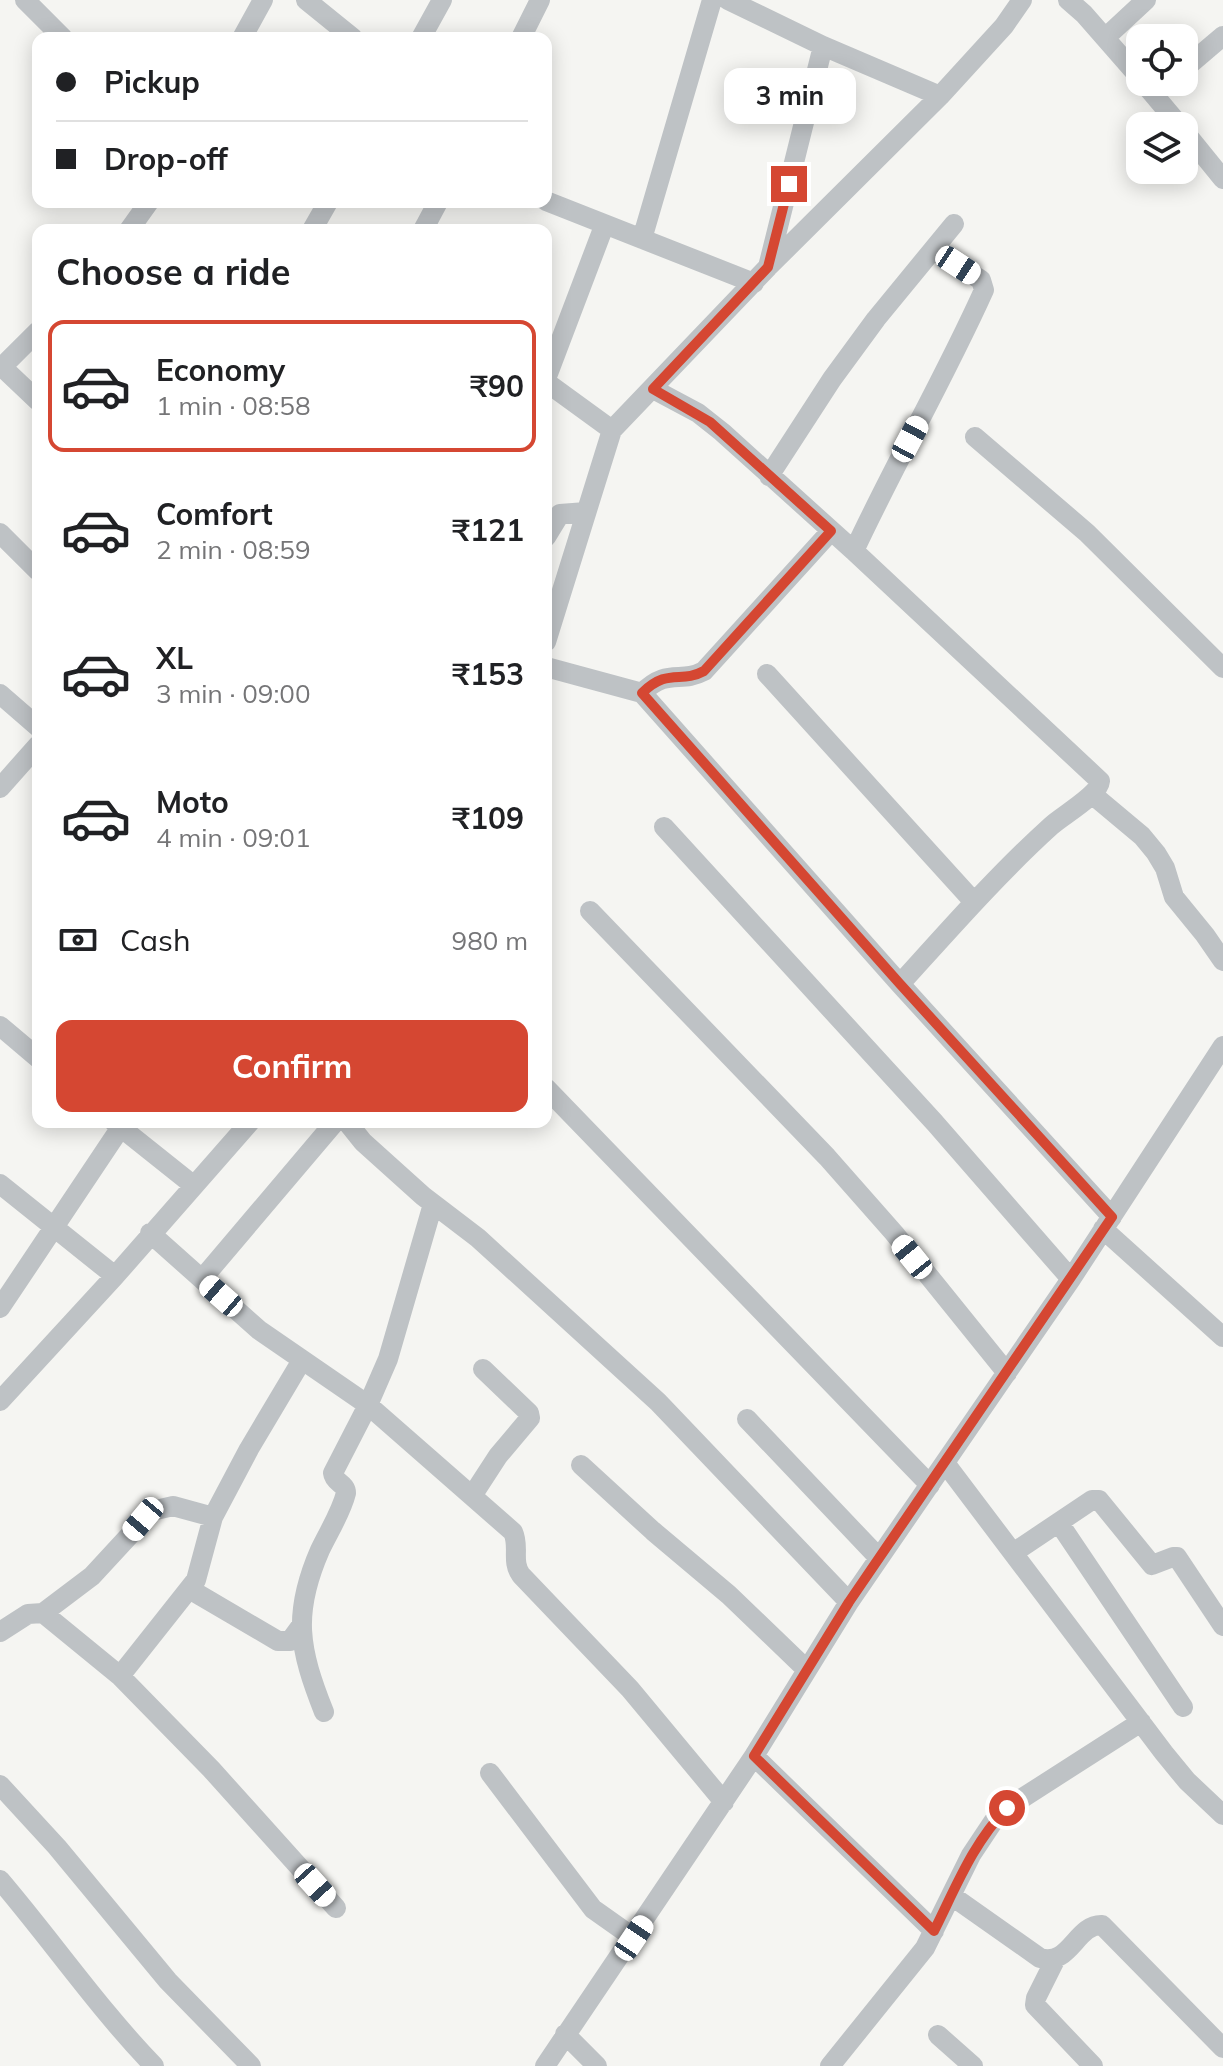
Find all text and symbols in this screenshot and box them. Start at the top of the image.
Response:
map controls [1126,24,1198,184]
button: locate [1126,24,1198,96]
text: Pickup [104,63,200,101]
callout: 3 min [723,68,855,124]
text: 3 min [756,79,824,112]
button: layers [1126,112,1198,184]
text: Drop-off [104,140,228,178]
route end [771,166,807,202]
car [931,242,985,288]
text: Choose a ride [56,249,290,294]
icon: car [60,350,132,422]
text: Economy [156,351,285,389]
text: ₹90 [470,367,524,405]
text: 1 min · 08:58 [156,389,311,422]
car [888,412,932,466]
icon: car [60,494,132,566]
text: Comfort [156,495,273,533]
text: ₹121 [452,511,524,549]
text: 2 min · 08:59 [156,533,311,566]
icon: car [60,638,132,710]
text: XL [156,639,193,677]
text: ₹153 [452,655,524,693]
text: 3 min · 09:00 [156,677,311,710]
icon: car [60,782,132,854]
text: Moto [156,783,229,821]
text: ₹109 [452,799,524,837]
text: 4 min · 09:01 [156,821,311,854]
icon: cash [56,918,100,962]
text: Cash [120,921,191,959]
text: 980 m [452,924,528,957]
button: Confirm [56,1020,528,1112]
car [888,1231,936,1283]
car [195,1271,247,1321]
car [118,1493,168,1545]
route start [989,1790,1025,1826]
car [290,1859,340,1911]
car [611,1911,657,1965]

